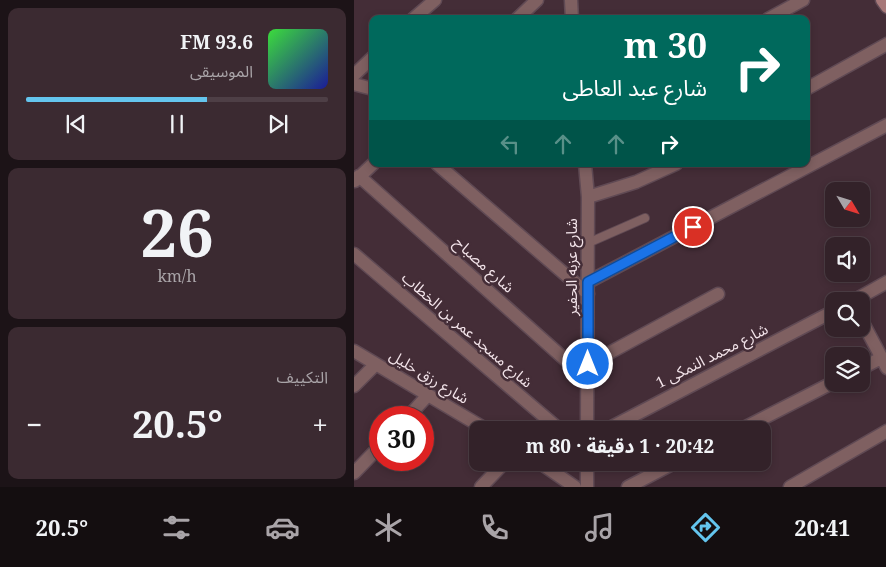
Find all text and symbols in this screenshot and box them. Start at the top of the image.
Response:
text: 30 m [624,21,707,68]
text: 93.6 FM [180,29,253,55]
icon: right [725,35,790,100]
text: الموسيقى [190,60,253,82]
text: شارع عبد العاطى [562,72,707,102]
icon: previous [62,110,90,138]
icon: pause [163,110,191,138]
icon: next [264,110,292,138]
icon: left [496,130,524,158]
icon: ahead [549,130,577,158]
icon: ahead [602,130,630,158]
icon: right [655,130,683,158]
north arrow [825,182,870,228]
map controls [825,182,870,392]
text: 26 [140,188,214,276]
pin [672,206,714,248]
icon: arrive [679,213,707,241]
street label: شارع عزبه الحفير [561,218,584,317]
street label: شارع مصباح [448,232,519,299]
button: sound [825,237,870,282]
text: km/h [157,265,197,287]
street label: شارع مسجد عمر بن الخطاب [396,267,537,394]
button: search [825,292,870,337]
street label: شارع محمد النمكى 1 [652,318,773,395]
position arrow [561,337,613,389]
street label: شارع رزق خليل [385,345,473,410]
button: layers [825,347,870,392]
text: التكييف [276,366,328,388]
text: 20.5° [132,397,223,449]
text: − [26,405,42,443]
text: + [312,405,328,443]
speed limit sign: 30 [369,406,434,471]
text: 20:42 · 1 دقيقة · 80 m [526,433,714,459]
icon: filters [159,510,194,545]
icon: car [265,510,300,545]
icon: climate [371,510,406,545]
icon: phone [477,510,512,545]
icon: music [582,510,617,545]
icon: directions [688,510,723,545]
text: 20.5° [35,512,88,542]
text: 20:41 [794,512,851,542]

